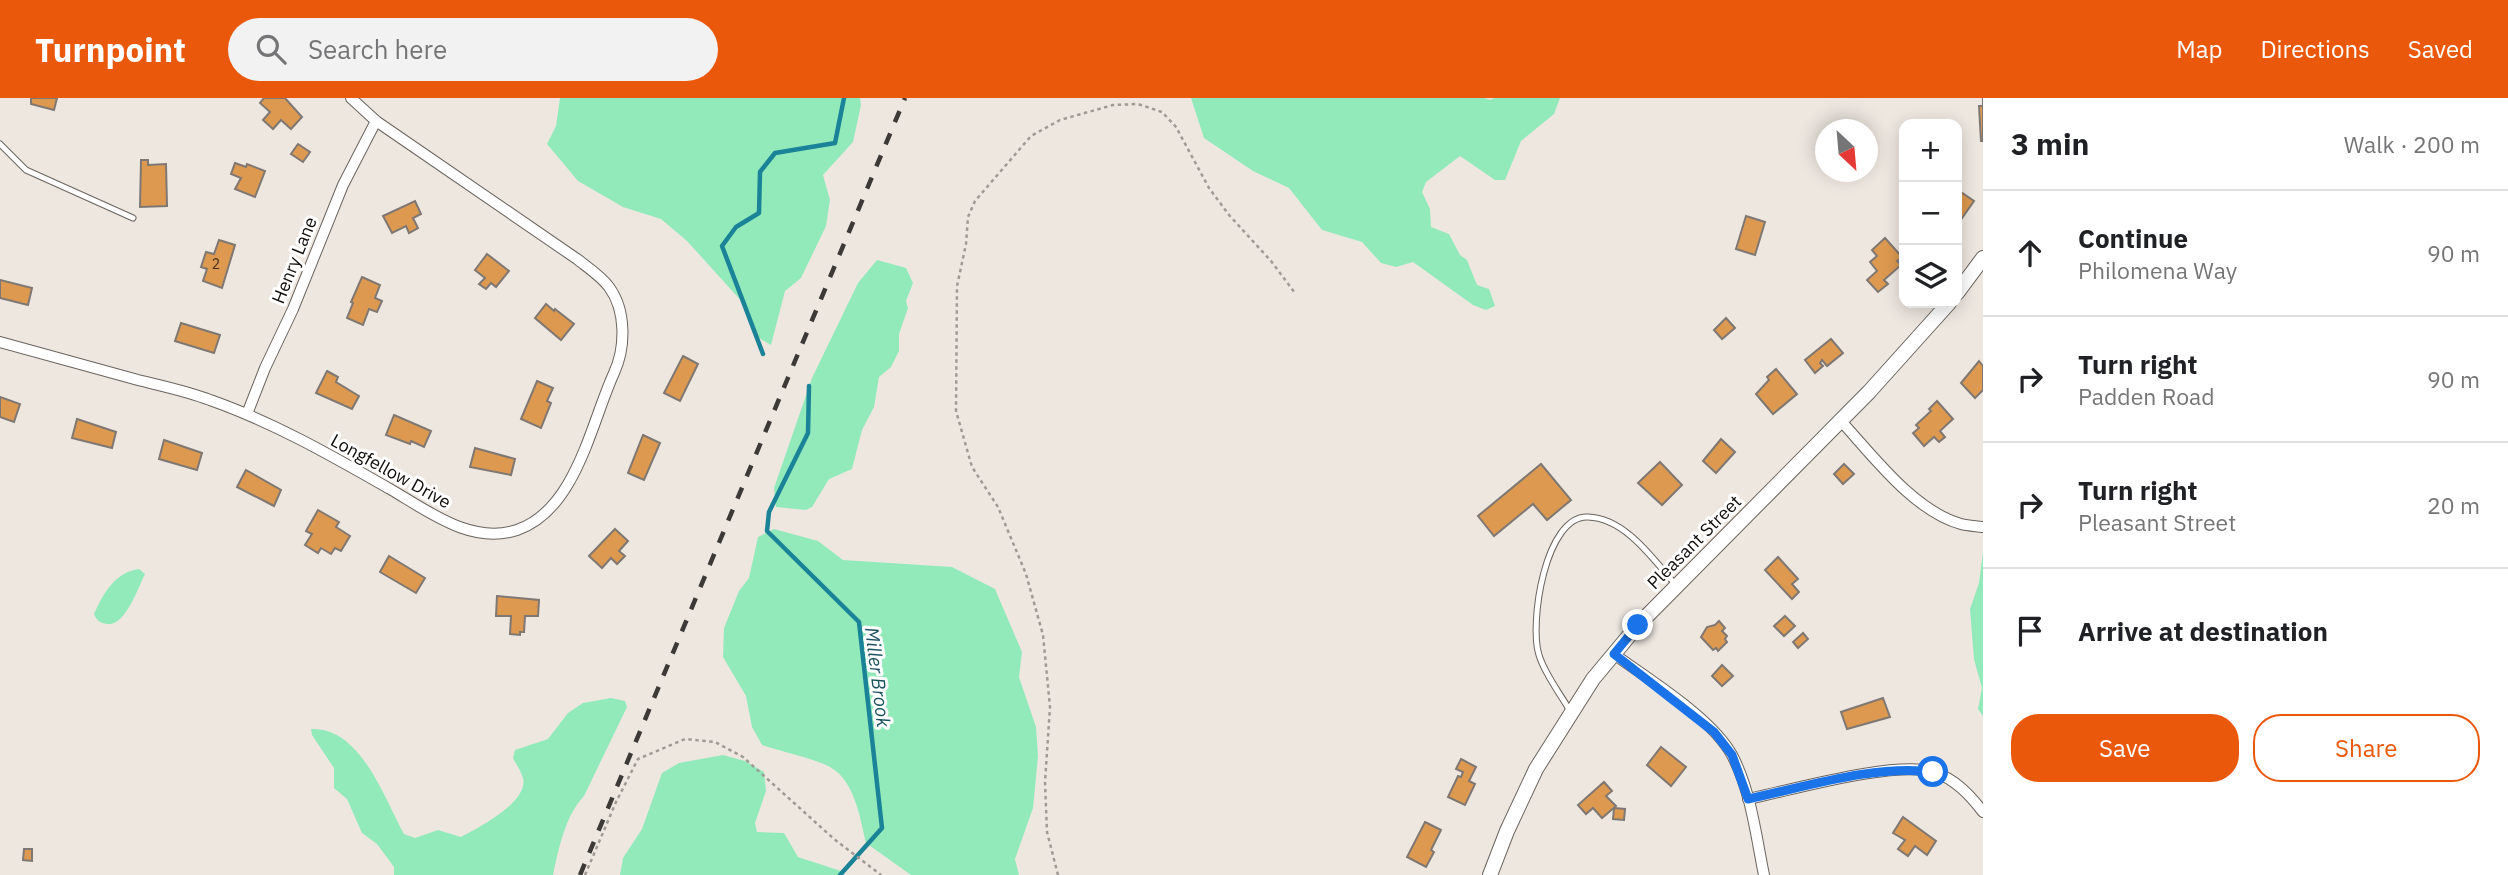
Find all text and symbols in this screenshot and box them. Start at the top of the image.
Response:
search box [228,18,718,81]
text: Turnpoint [35,28,186,71]
icon: search [252,30,290,68]
text: Search here [308,32,447,66]
text: Map [2176,33,2222,65]
text: Directions [2260,33,2370,65]
text: Saved [2408,33,2473,65]
north arrow [1815,119,1878,182]
map controls [1899,119,1962,308]
button: + [1899,119,1962,182]
text: 3 min [2011,124,2089,163]
text: Walk · 200 m [2344,129,2480,159]
button: − [1899,182,1962,245]
street label: Henry Lane [266,213,322,307]
text: Continue [2078,221,2188,255]
icon: ahead [2011,234,2049,272]
text: 90 m [2427,238,2480,268]
button: layers [1899,245,1962,308]
house number: 2 [212,255,220,273]
text: Philomena Way [2078,255,2237,285]
text: Turn right [2078,347,2197,381]
icon: right [2011,360,2049,398]
text: 90 m [2427,364,2480,394]
text: Padden Road [2078,381,2215,411]
street label: Longfellow Drive [327,428,455,514]
text: Turn right [2078,473,2197,507]
icon: right [2011,486,2049,524]
street label: Pleasant Street [1642,490,1746,594]
text: 20 m [2427,490,2480,520]
text: Pleasant Street [2078,507,2236,537]
route end [1622,609,1653,640]
icon: arrive [2011,612,2049,650]
text: Arrive at destination [2078,614,2328,648]
water label: Miller Brook [860,626,896,729]
button: Save [2011,714,2239,782]
button: Share [2253,714,2480,782]
route start [1917,756,1948,787]

